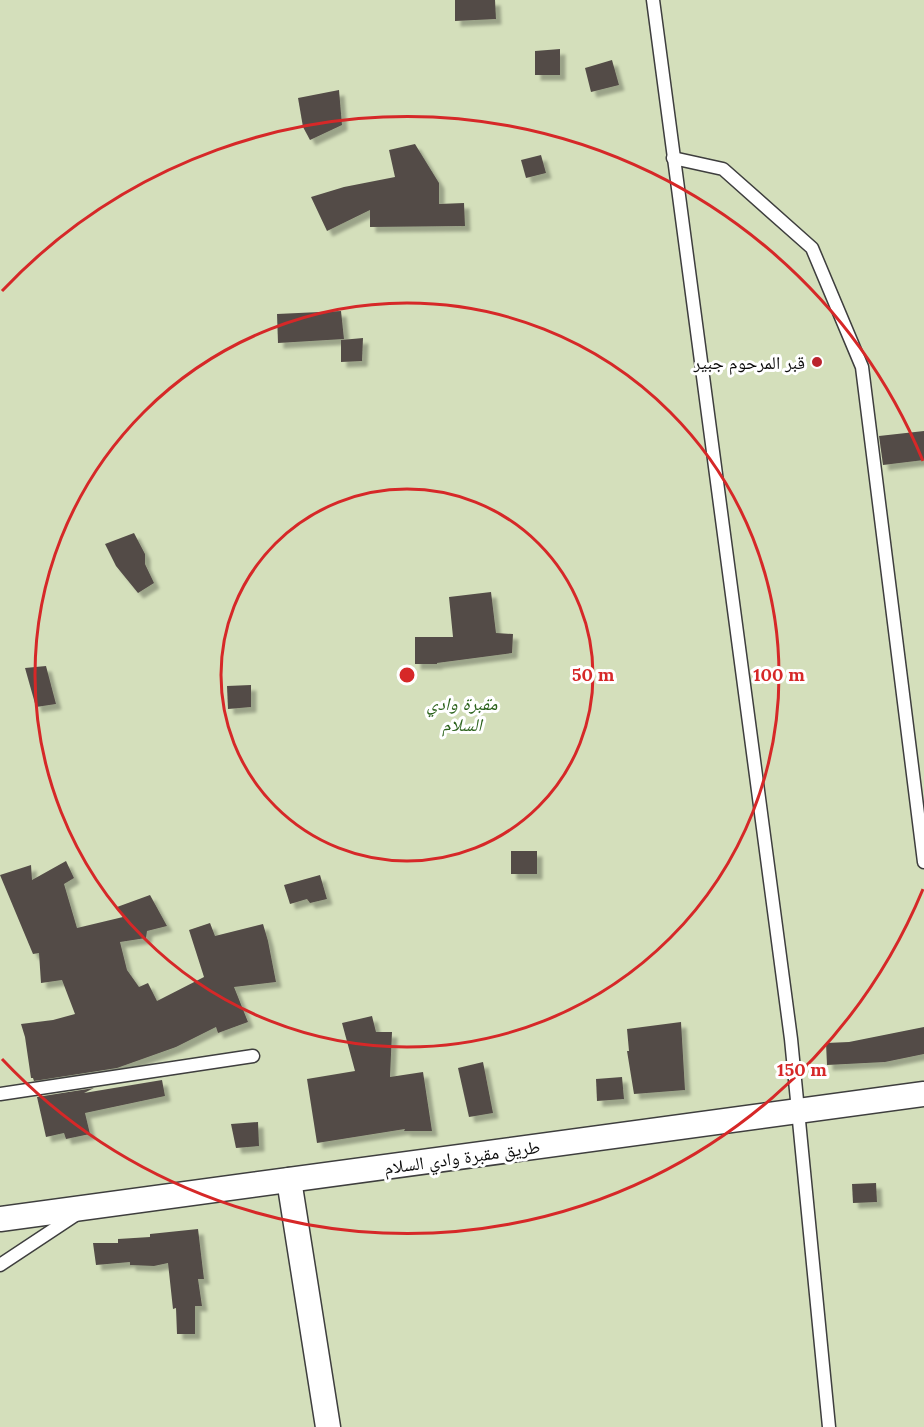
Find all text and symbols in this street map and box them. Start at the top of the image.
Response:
place label: قبر المرحوم جبير [693,351,805,375]
marker: قبر المرحوم جبير [810,355,824,369]
text: 50 m [572,663,615,686]
text: 100 m [753,663,805,686]
centre of rings [397,665,417,685]
park label: مقبرة وادي السلام [426,692,498,737]
text: 150 m [777,1058,827,1081]
street label: طريق مقبرة وادي السلام [383,1135,542,1183]

